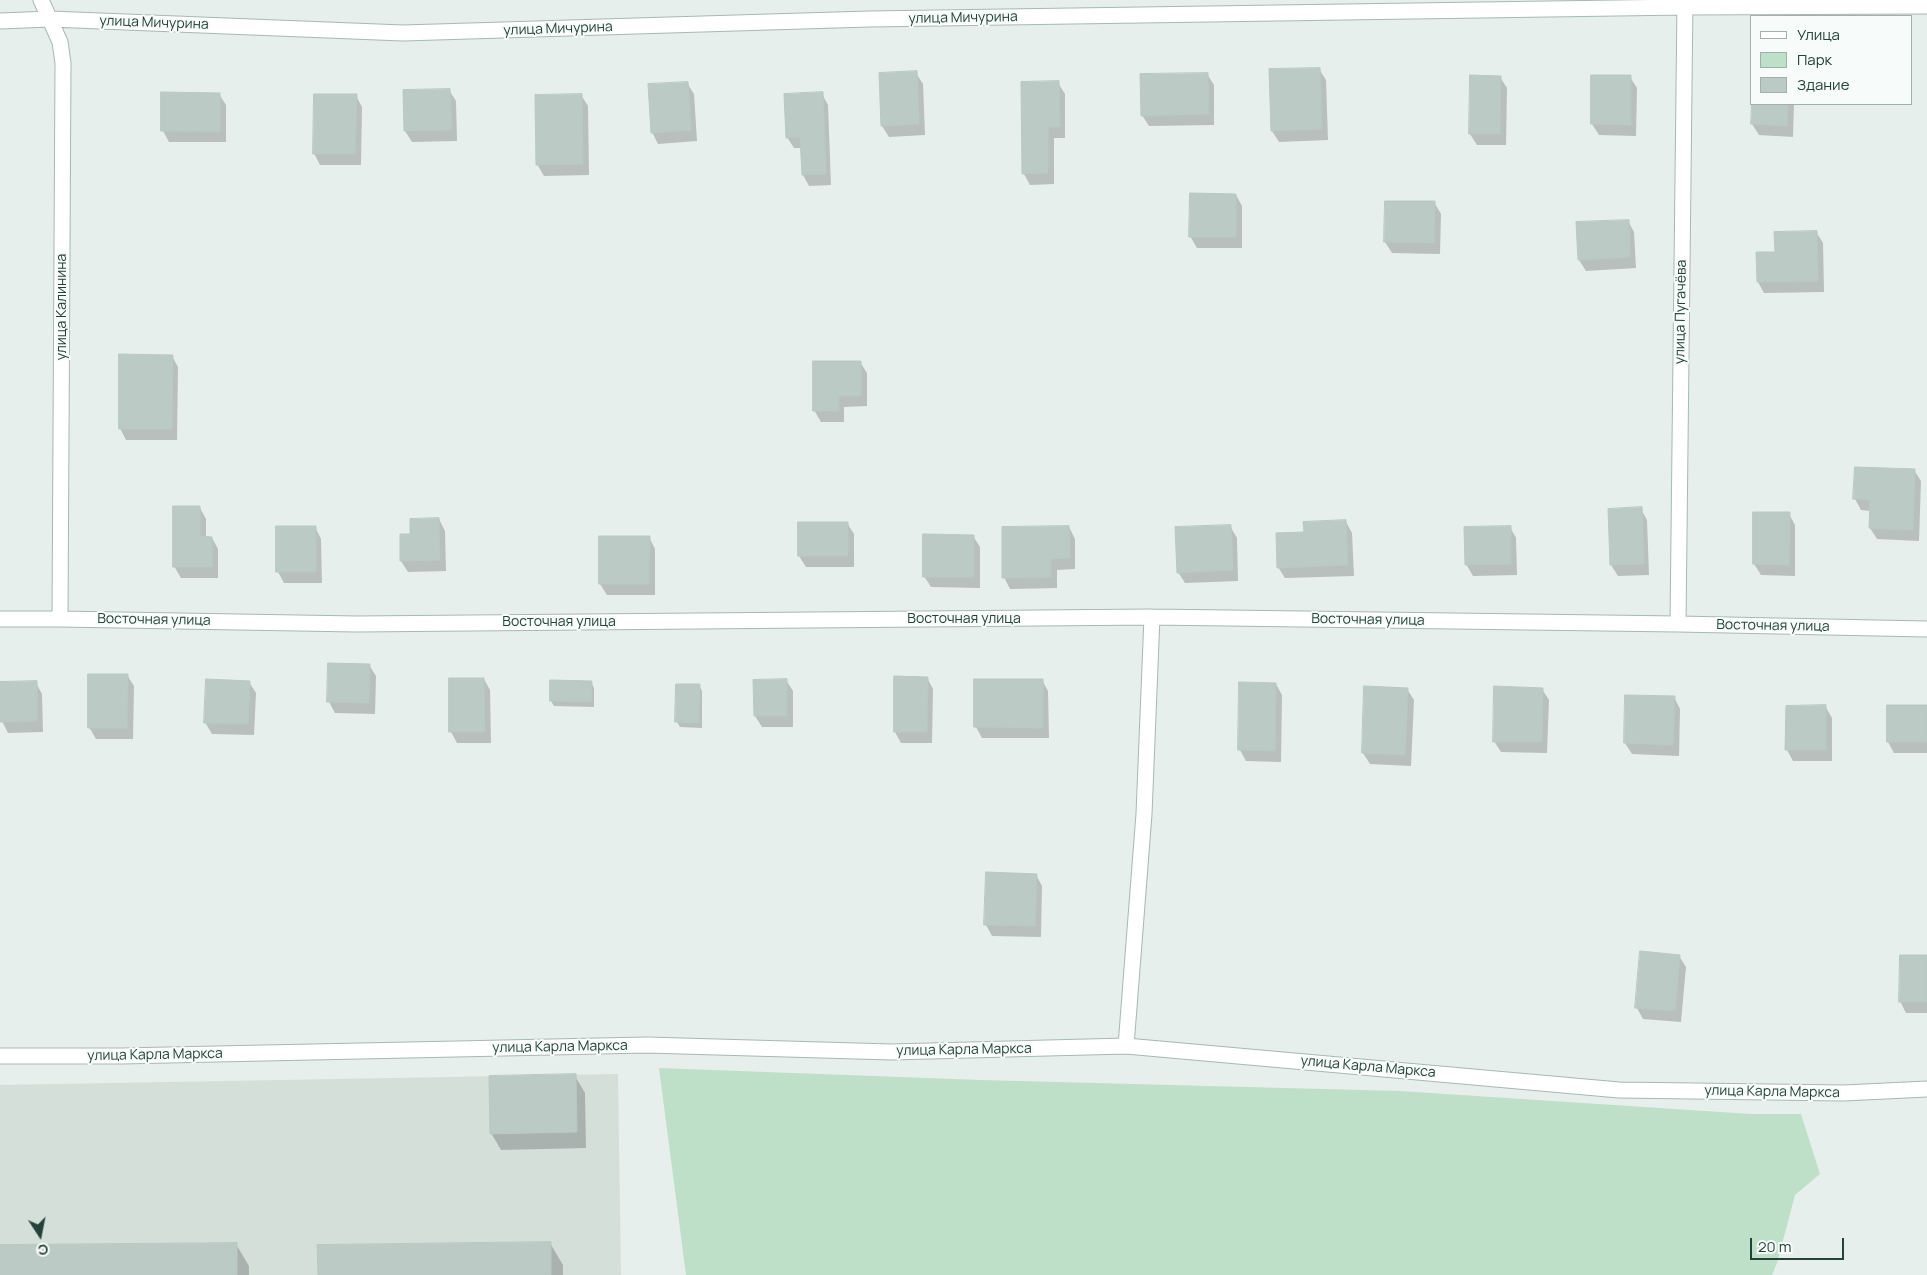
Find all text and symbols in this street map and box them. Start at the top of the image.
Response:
street label: улица Мичурина [908,9,1018,27]
street label: улица Мичурина [99,13,209,33]
legend [1750,15,1912,105]
street label: улица Мичурина [503,19,613,39]
text: Улица [1797,24,1840,45]
text: Парк [1797,49,1832,70]
text: Здание [1797,74,1849,95]
street label: улица Калинина [54,254,70,360]
street label: улица Пугачёва [1672,260,1690,364]
street label: Восточная улица [97,611,211,629]
street label: Восточная улица [907,611,1021,627]
street label: Восточная улица [1311,611,1425,629]
street label: Восточная улица [502,614,616,630]
street label: Восточная улица [1716,617,1830,635]
street label: улица Карла Маркса [492,1037,628,1057]
street label: улица Карла Маркса [896,1040,1032,1060]
street label: улица Карла Маркса [87,1045,223,1065]
street label: улица Карла Маркса [1300,1053,1436,1081]
street label: улица Карла Маркса [1704,1082,1840,1102]
north arrow [15,1210,65,1260]
scale bar [1752,1228,1846,1260]
text: 20 m [1758,1236,1791,1257]
text: С [36,1240,50,1261]

